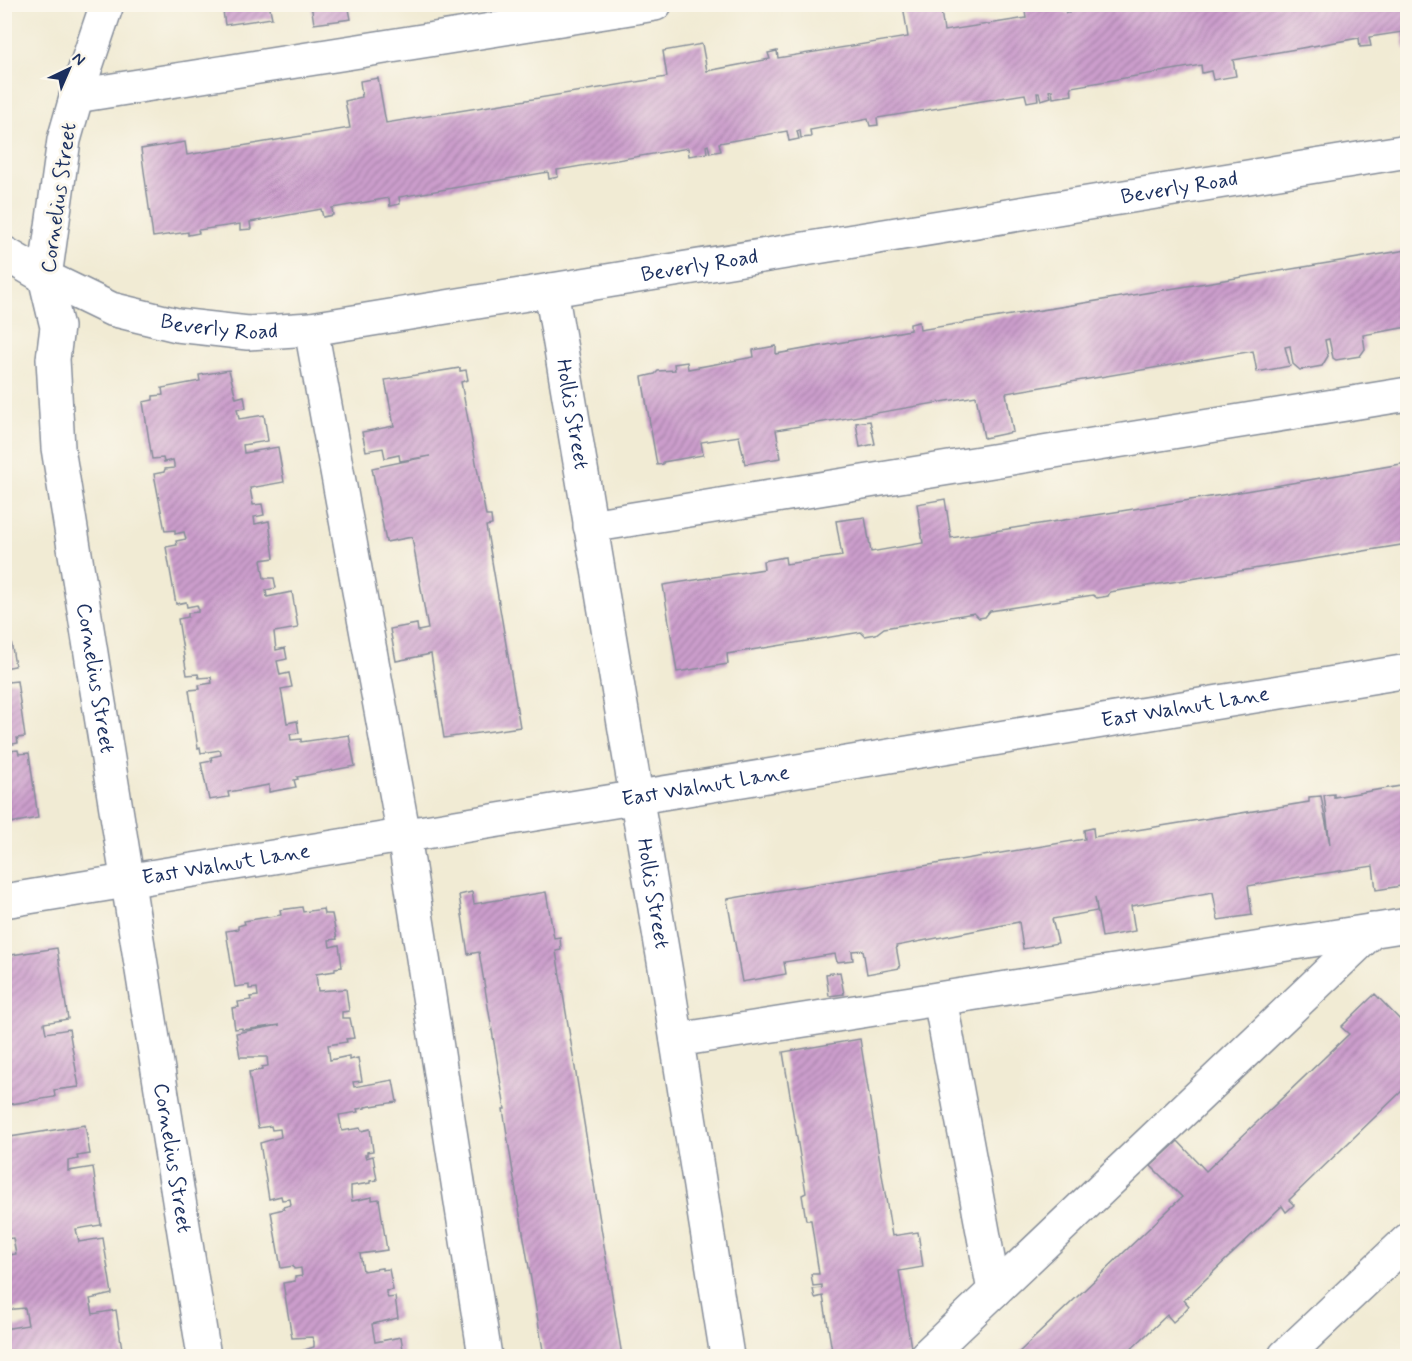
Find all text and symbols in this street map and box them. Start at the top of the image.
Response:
north arrow [39,39,99,99]
text: N [67,48,90,71]
street label: Cornelius Street [35,121,83,275]
street label: Beverly Road [1119,165,1240,211]
street label: Beverly Road [639,243,760,289]
street label: Beverly Road [157,307,279,347]
street label: Hollis Street [549,357,595,472]
street label: Cornelius Street [69,601,121,755]
street label: East Walnut Lane [1099,680,1271,735]
street label: East Walnut Lane [620,759,792,814]
street label: Hollis Street [630,836,676,951]
street label: East Walnut Lane [140,837,312,892]
street label: Cornelius Street [146,1081,198,1235]

